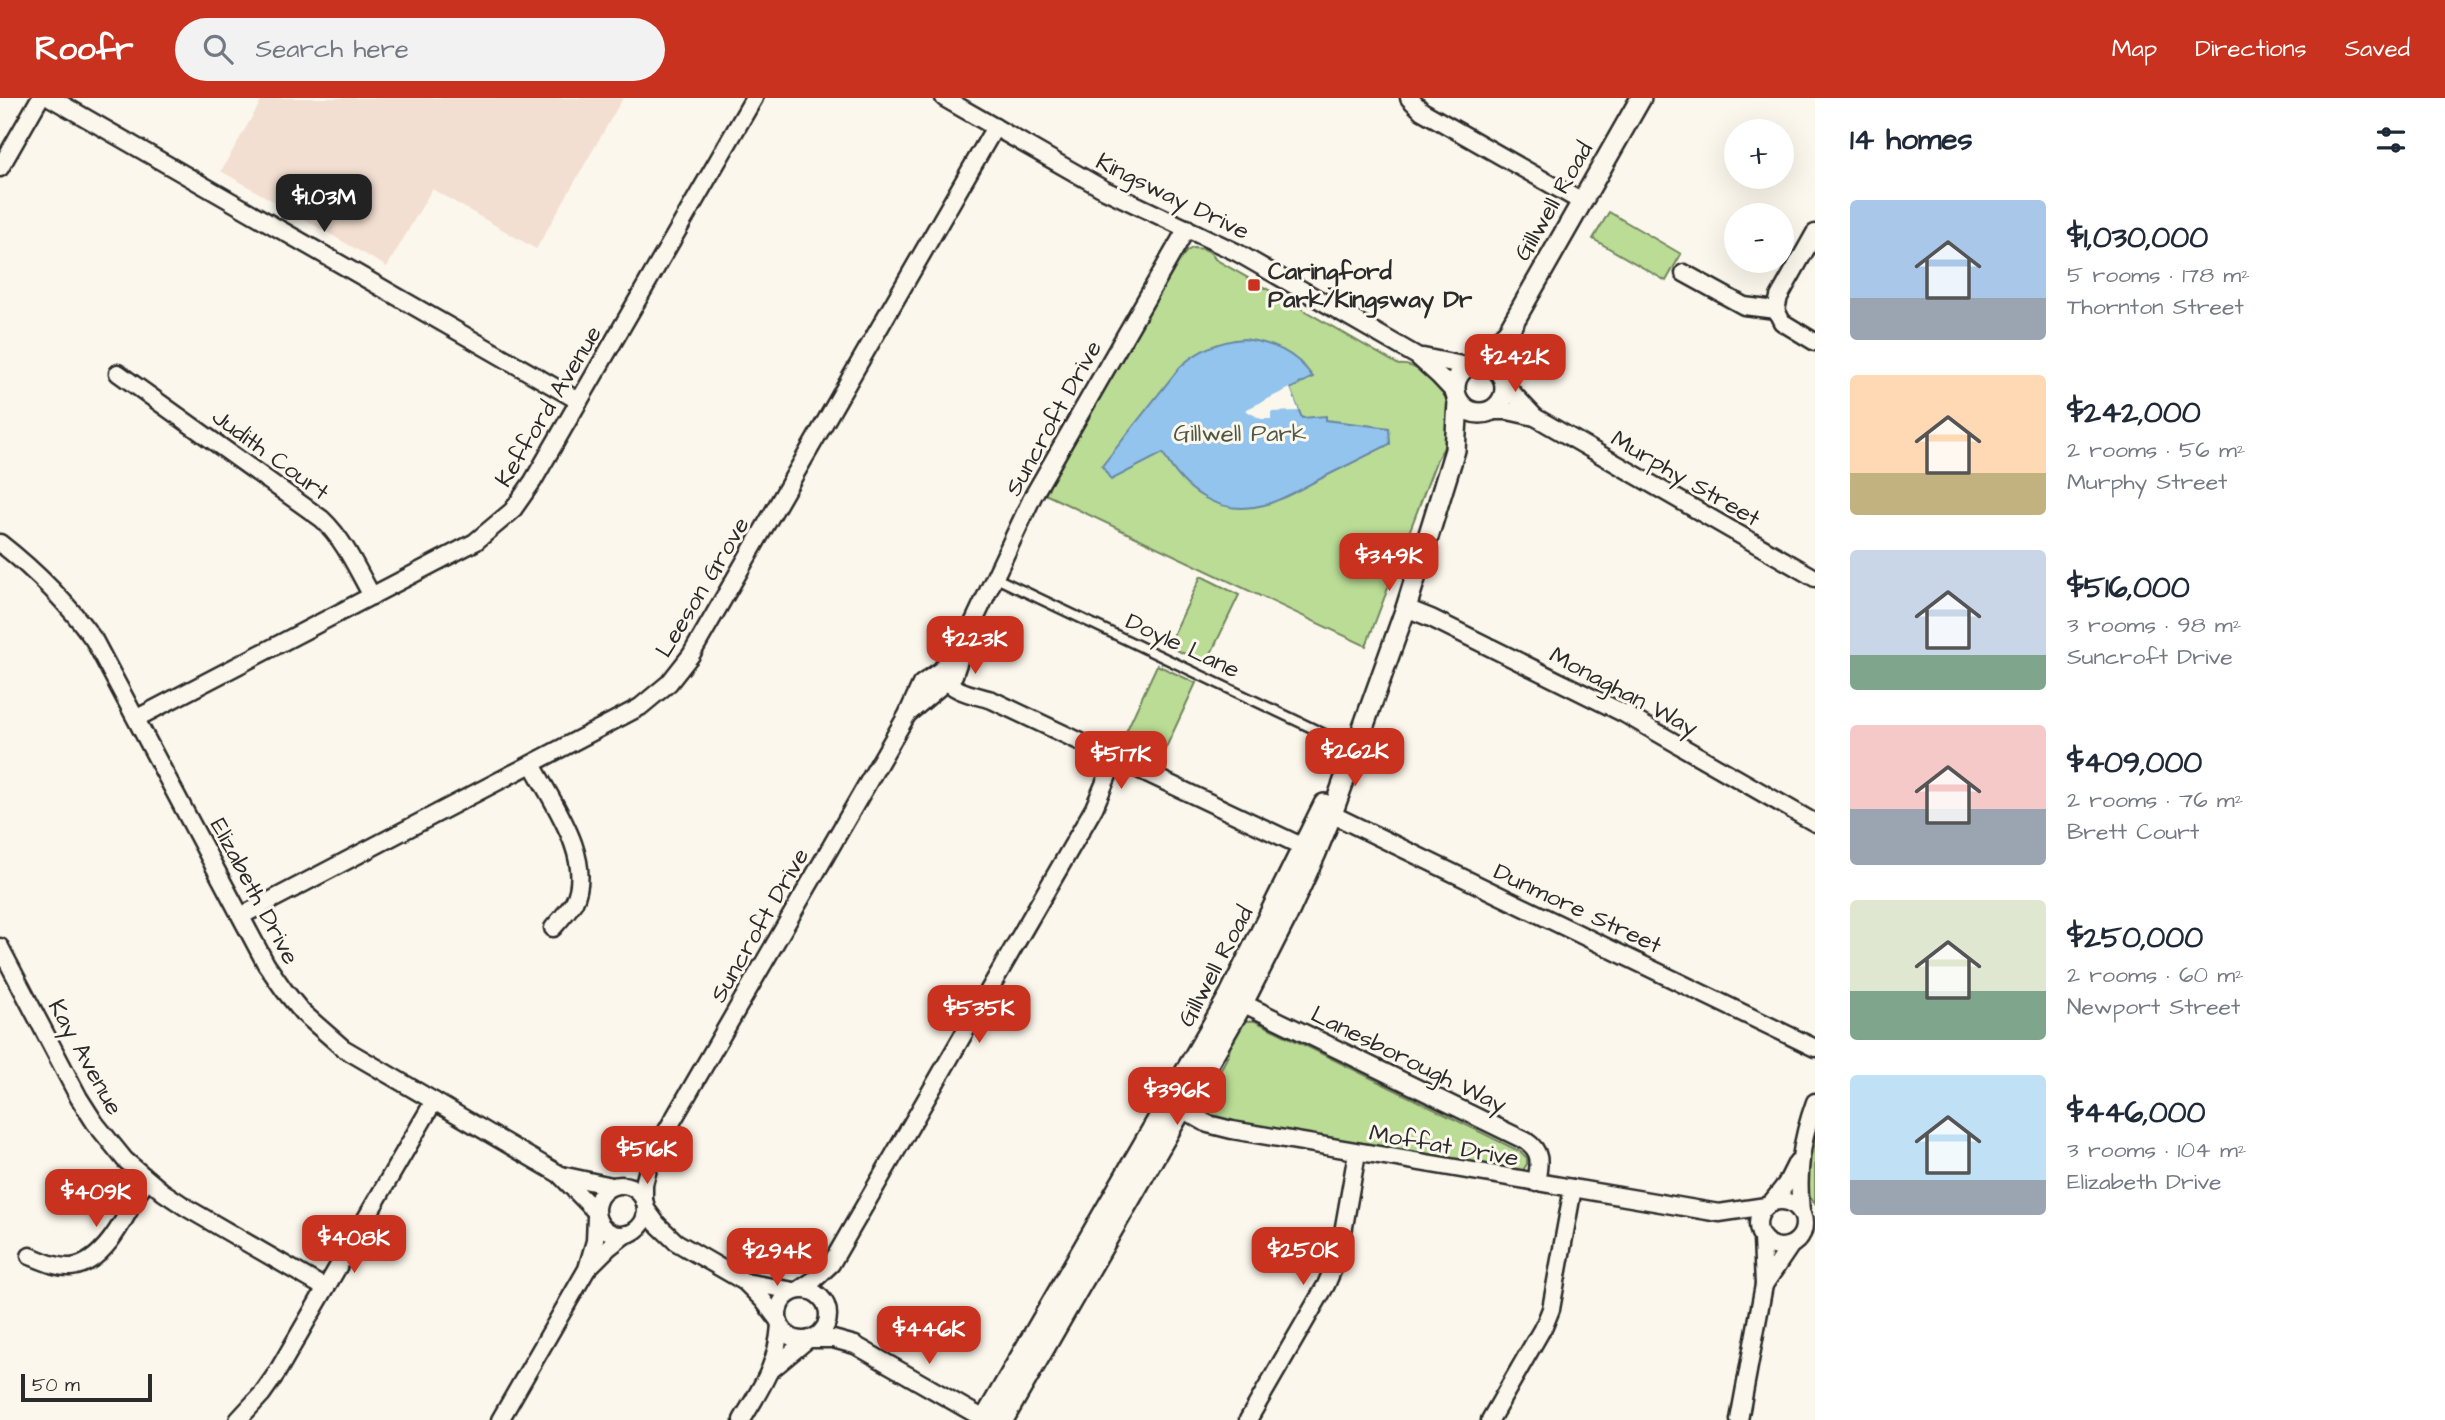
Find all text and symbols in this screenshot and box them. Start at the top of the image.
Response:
search box [175,18,665,81]
text: Roofr [35,26,133,72]
icon: search [199,30,237,68]
text: Search here [255,31,409,67]
text: Map [2112,32,2157,66]
text: Directions [2195,32,2307,66]
text: Saved [2345,32,2410,66]
map controls [1724,119,1794,273]
button: + [1724,119,1794,189]
text: 14 homes [1850,119,1973,161]
icon: filters [2372,121,2410,159]
street label: Gillwell Road [1506,136,1602,267]
street label: Kingsway Drive [1090,145,1255,250]
pin: $1.03M [267,174,381,234]
text: $1.03M [292,181,356,213]
button: − [1724,203,1794,273]
text: $1,030,000 [2067,217,2208,259]
icon: home [1906,228,1990,312]
place label: Caringford Park/Kingsway Dr [1268,255,1473,319]
text: 5 rooms · 178 m² [2067,259,2250,291]
marker: Caringford Park/Kingsway Dr [1246,277,1262,293]
text: Thornton Street [2067,291,2244,323]
street label: Kefford Avenue [487,319,610,494]
pin: $242K [1466,334,1564,394]
street label: Suncroft Drive [997,335,1111,502]
text: $242K [1481,341,1549,373]
text: $242,000 [2067,392,2201,434]
street label: Judith Court [205,401,336,509]
icon: home [1906,403,1990,487]
park label: Gillwell Park [1174,417,1307,451]
street label: Murphy Street [1604,422,1767,536]
text: 2 rooms · 56 m² [2067,434,2245,466]
text: Murphy Street [2067,466,2227,498]
street label: Leeson Grove [647,511,758,664]
pin: $349K [1340,533,1438,593]
text: $349K [1355,540,1423,572]
text: $516,000 [2067,567,2190,609]
icon: home [1906,578,1990,662]
street label: Doyle Lane [1119,605,1245,688]
text: 3 rooms · 98 m² [2067,609,2241,641]
pin: $223K [926,616,1024,676]
text: $223K [943,623,1007,655]
street label: Monaghan Way [1543,638,1704,746]
text: Suncroft Drive [2067,641,2233,673]
pin: $262K [1306,728,1404,788]
pin: $517K [1072,732,1170,791]
text: $262K [1321,735,1389,767]
text: $517K [1091,738,1151,770]
text: $409,000 [2067,742,2202,784]
icon: home [1906,753,1990,837]
text: 2 rooms · 76 m² [2067,784,2243,816]
street label: Elizabeth Drive [201,812,307,971]
text: Brett Court [2067,816,2199,848]
street label: Suncroft Drive [702,842,818,1009]
street label: Dunmore Street [1488,855,1667,963]
street label: Gillwell Road [1170,900,1262,1033]
text: $250,000 [2067,917,2203,959]
icon: home [1906,928,1990,1012]
text: 2 rooms · 60 m² [2067,959,2244,991]
pin: $535K [930,986,1028,1045]
text: Newport Street [2067,991,2240,1023]
text: $535K [944,992,1015,1024]
street label: Kay Avenue [38,993,131,1122]
street label: Lanesborough Way [1305,998,1512,1123]
pin: $396K [1128,1068,1226,1127]
text: $396K [1144,1074,1210,1106]
text: $446,000 [2067,1092,2205,1134]
icon: home [1906,1103,1990,1187]
street label: Moffat Drive [1366,1116,1521,1176]
pin: $516K [598,1126,696,1186]
text: $516K [617,1133,677,1165]
text: 3 rooms · 104 m² [2067,1134,2246,1166]
text: Elizabeth Drive [2067,1166,2222,1198]
pin: $409K [47,1170,145,1229]
text: $409K [61,1176,131,1208]
pin: $408K [305,1216,403,1275]
text: $408K [318,1222,390,1254]
pin: $294K [728,1228,826,1288]
pin: $250K [1254,1228,1352,1287]
text: $250K [1268,1234,1338,1266]
text: $294K [743,1235,811,1267]
pin: $446K [880,1306,978,1366]
text: $446K [893,1313,965,1345]
scale bar [21,1371,152,1403]
text: 50 m [32,1372,80,1399]

